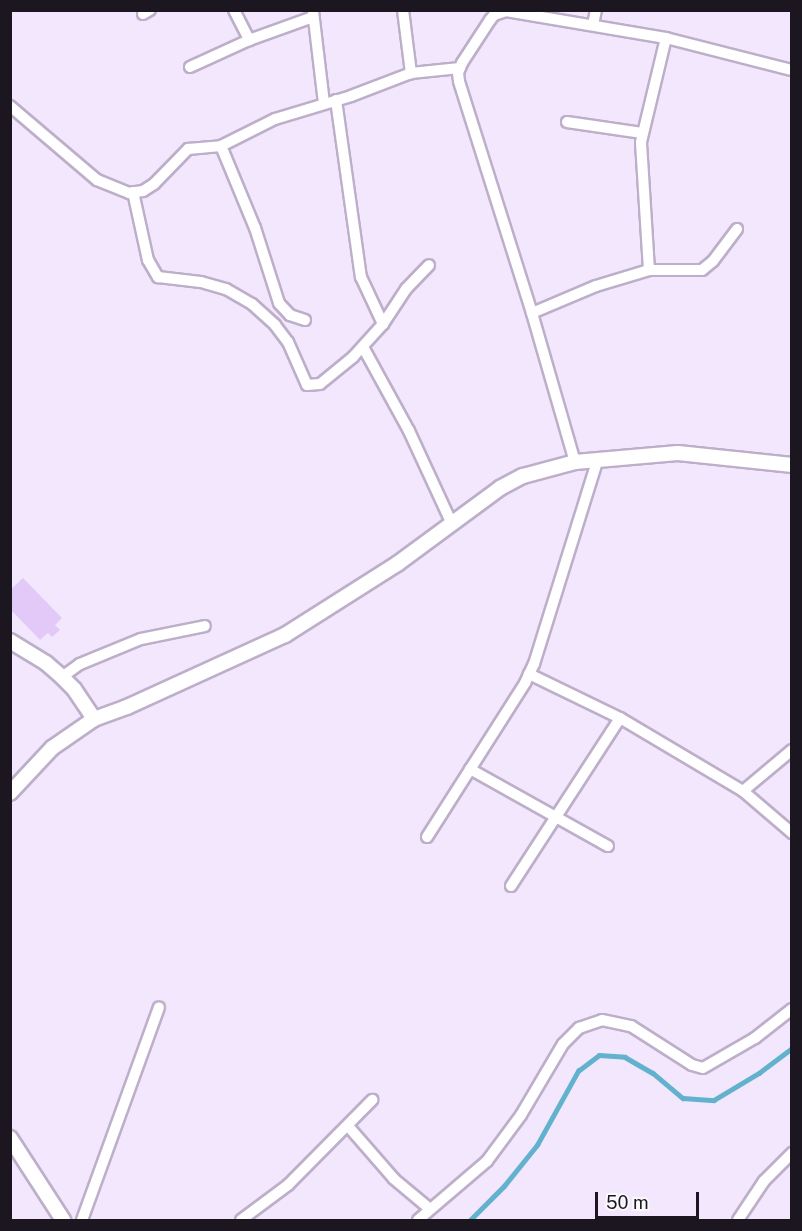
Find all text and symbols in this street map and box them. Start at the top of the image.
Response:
scale bar [598,1180,702,1218]
text: 50 m [606,1192,649,1213]

